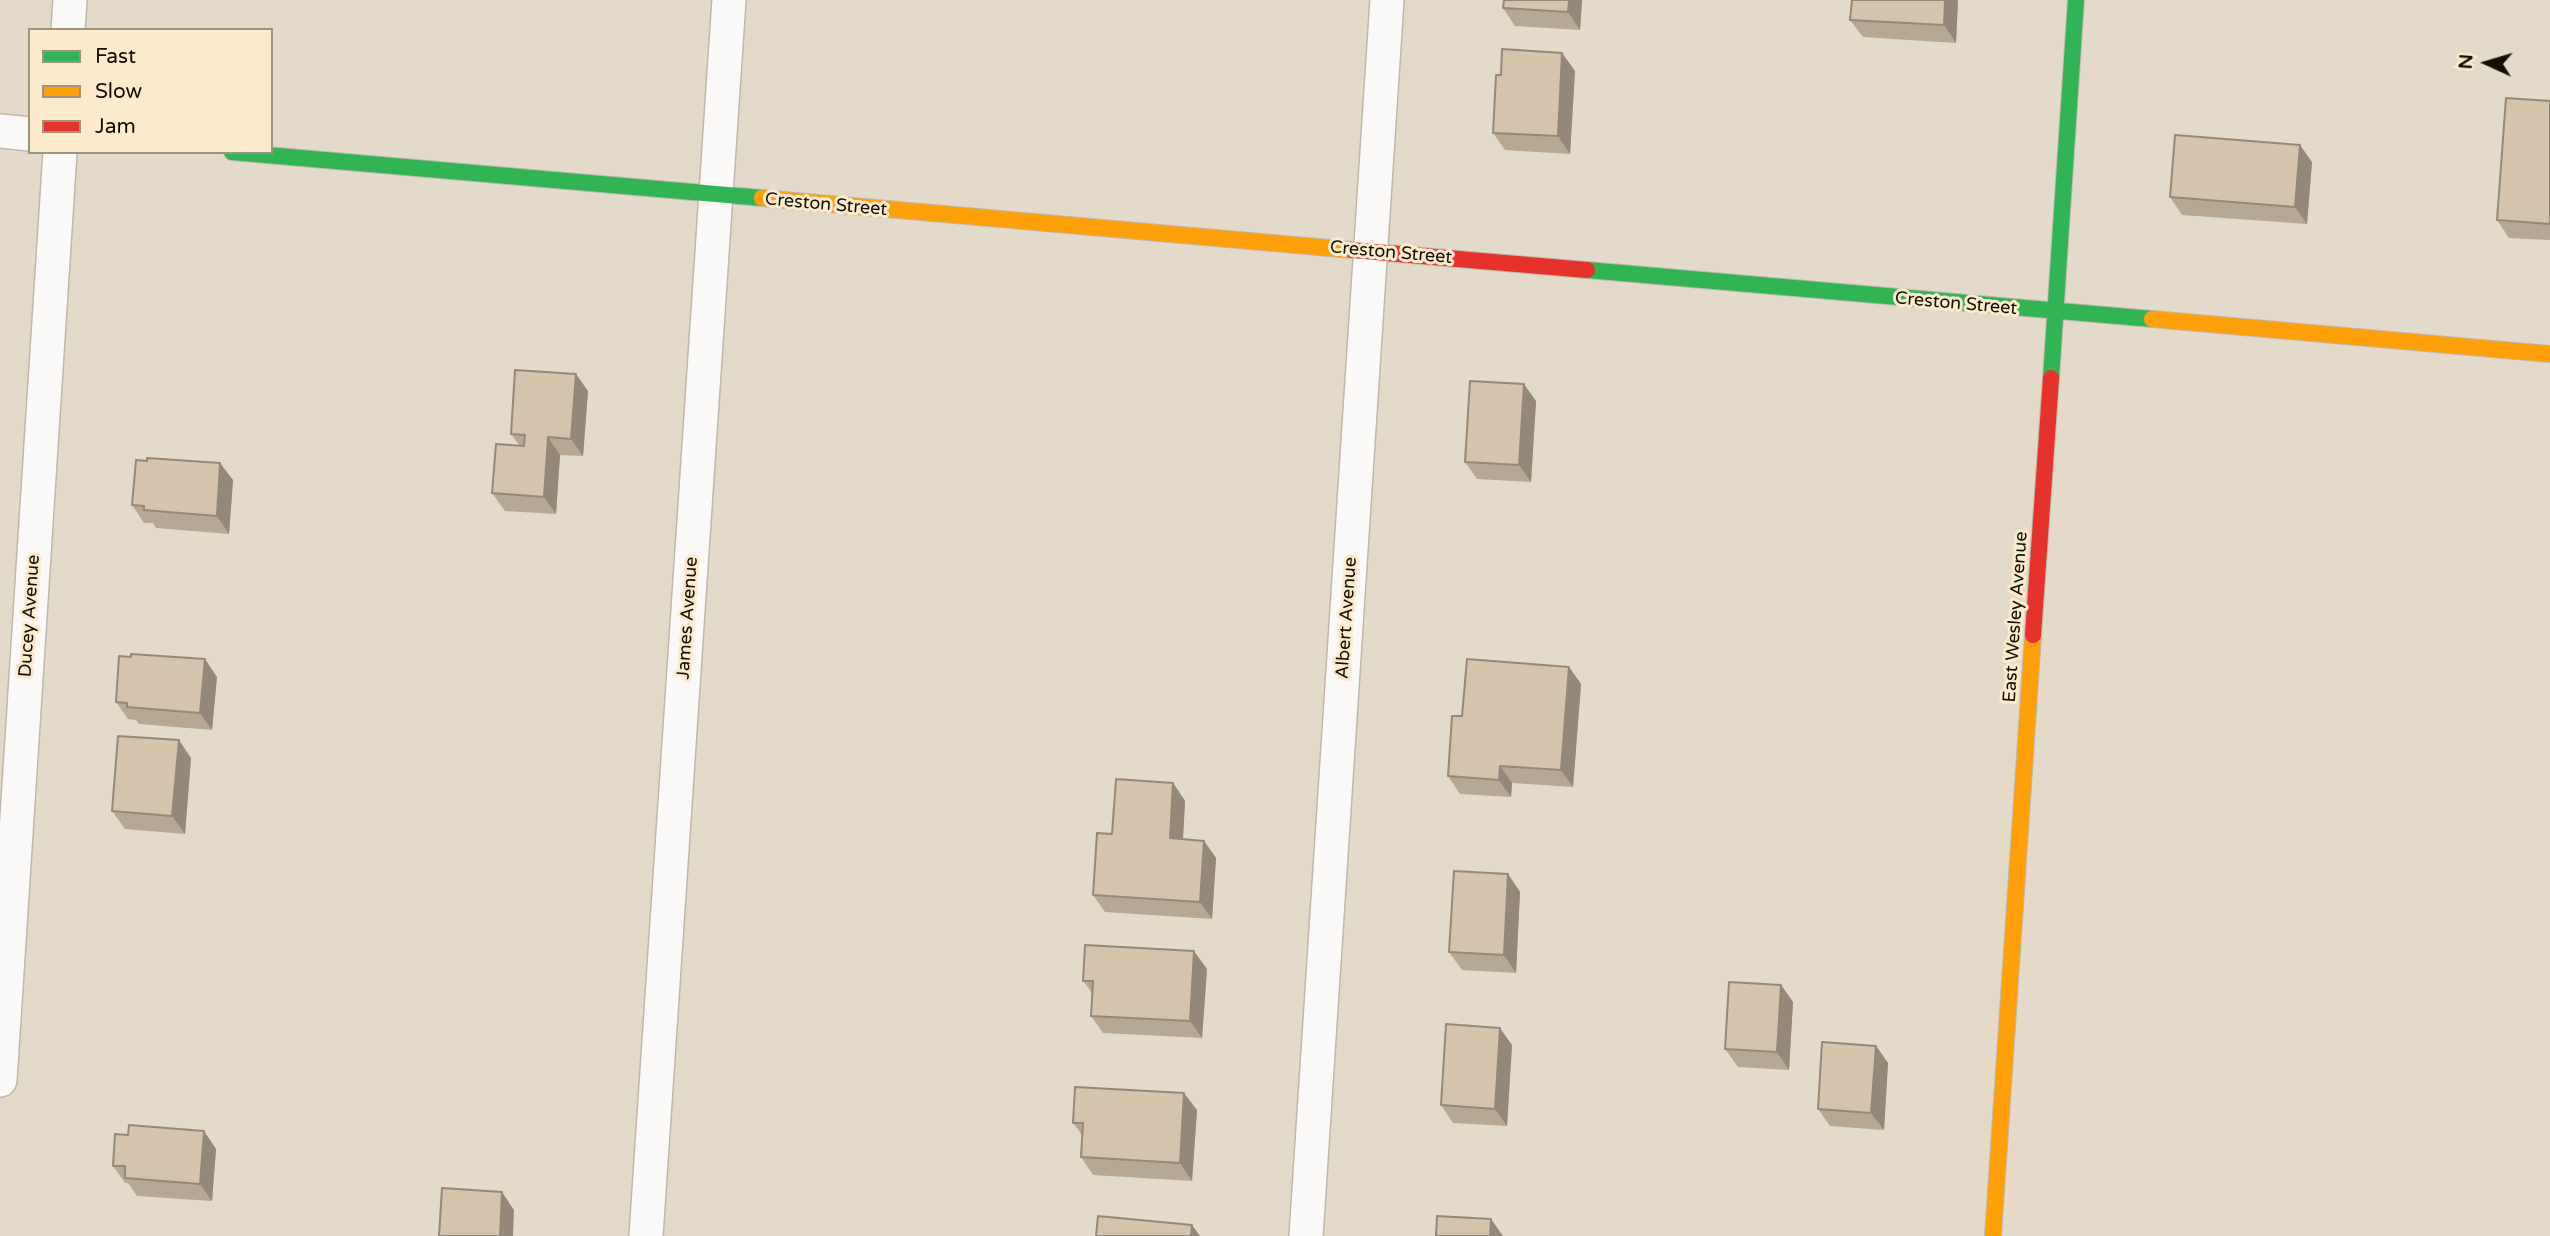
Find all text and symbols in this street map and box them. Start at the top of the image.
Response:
legend [28,28,273,154]
north arrow [2452,28,2522,98]
text: Fast [95,44,136,69]
text: N [2455,53,2478,70]
text: Slow [95,79,142,104]
text: Jam [95,114,136,139]
street label: Creston Street [764,189,888,221]
street label: Creston Street [1329,237,1453,269]
street label: Creston Street [1894,288,2018,320]
street label: East Wesley Avenue [1999,531,2033,703]
street label: Ducey Avenue [15,554,45,678]
street label: James Avenue [673,556,703,680]
street label: Albert Avenue [1332,556,1362,680]

